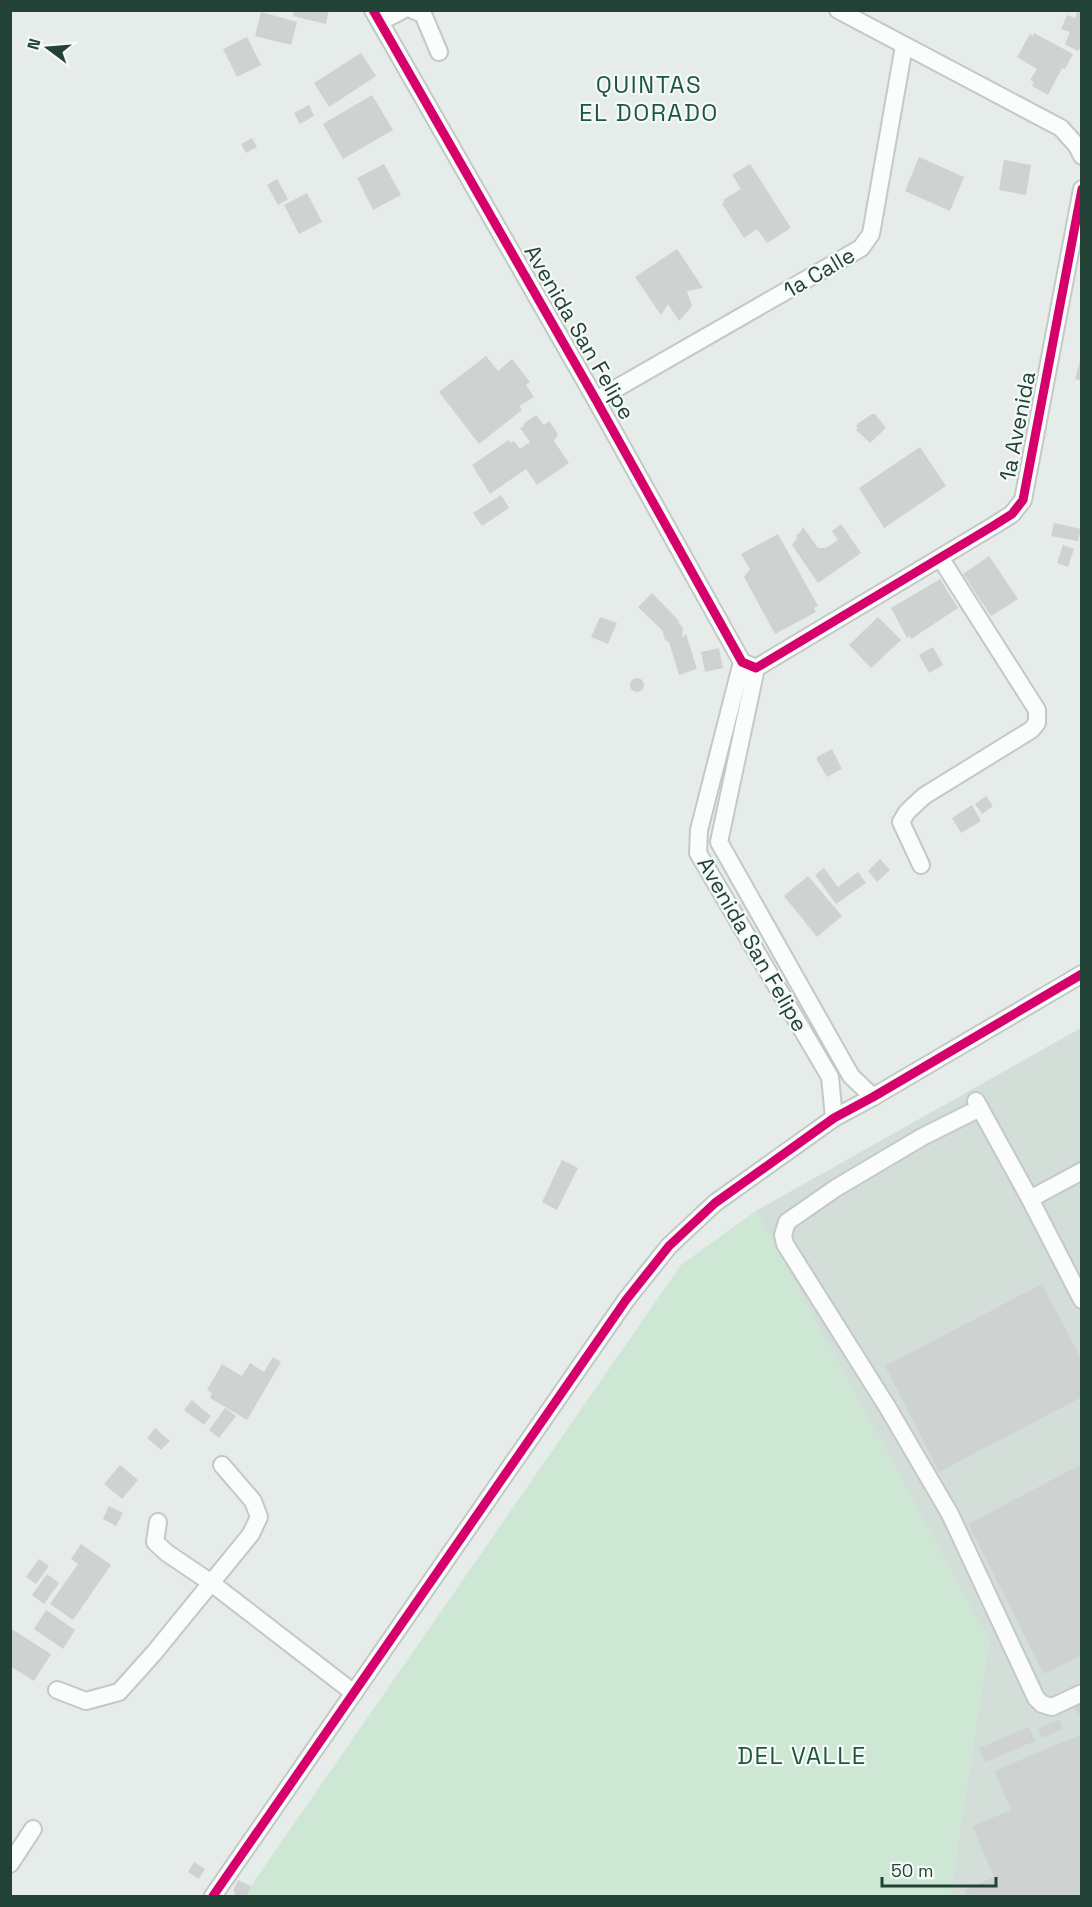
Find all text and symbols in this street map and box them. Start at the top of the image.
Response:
north arrow [18,18,78,78]
text: N [22,36,46,52]
district label: QUINTAS EL DORADO [579,69,719,128]
street label: Avenida San Felipe [519,240,641,424]
street label: 1a Calle [778,240,860,304]
street label: 1a Avenida [993,369,1041,483]
street label: Avenida San Felipe [692,852,814,1036]
district label: DEL VALLE [737,1740,867,1771]
scale bar [882,1850,996,1888]
text: 50 m [891,1859,933,1882]

